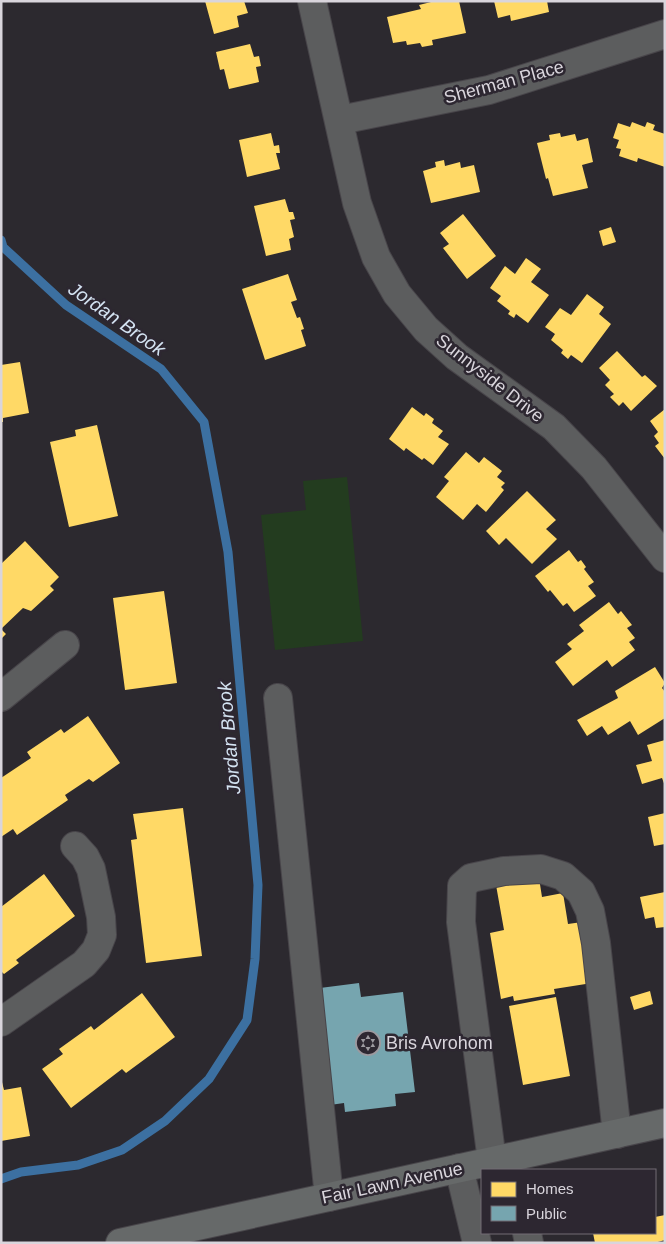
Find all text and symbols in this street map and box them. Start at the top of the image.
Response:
street label: Sherman Place [442,56,566,108]
water label: Jordan Brook [64,277,171,361]
street label: Sunnyside Drive [432,330,548,426]
water label: Jordan Brook [213,679,244,796]
synagogue icon: Bris Avrohom [355,1030,381,1056]
place label: Bris Avrohom [386,1033,493,1053]
street label: Fair Lawn Avenue [320,1158,464,1208]
legend [481,1169,656,1234]
text: Homes [526,1180,574,1197]
text: Public [526,1205,567,1222]

